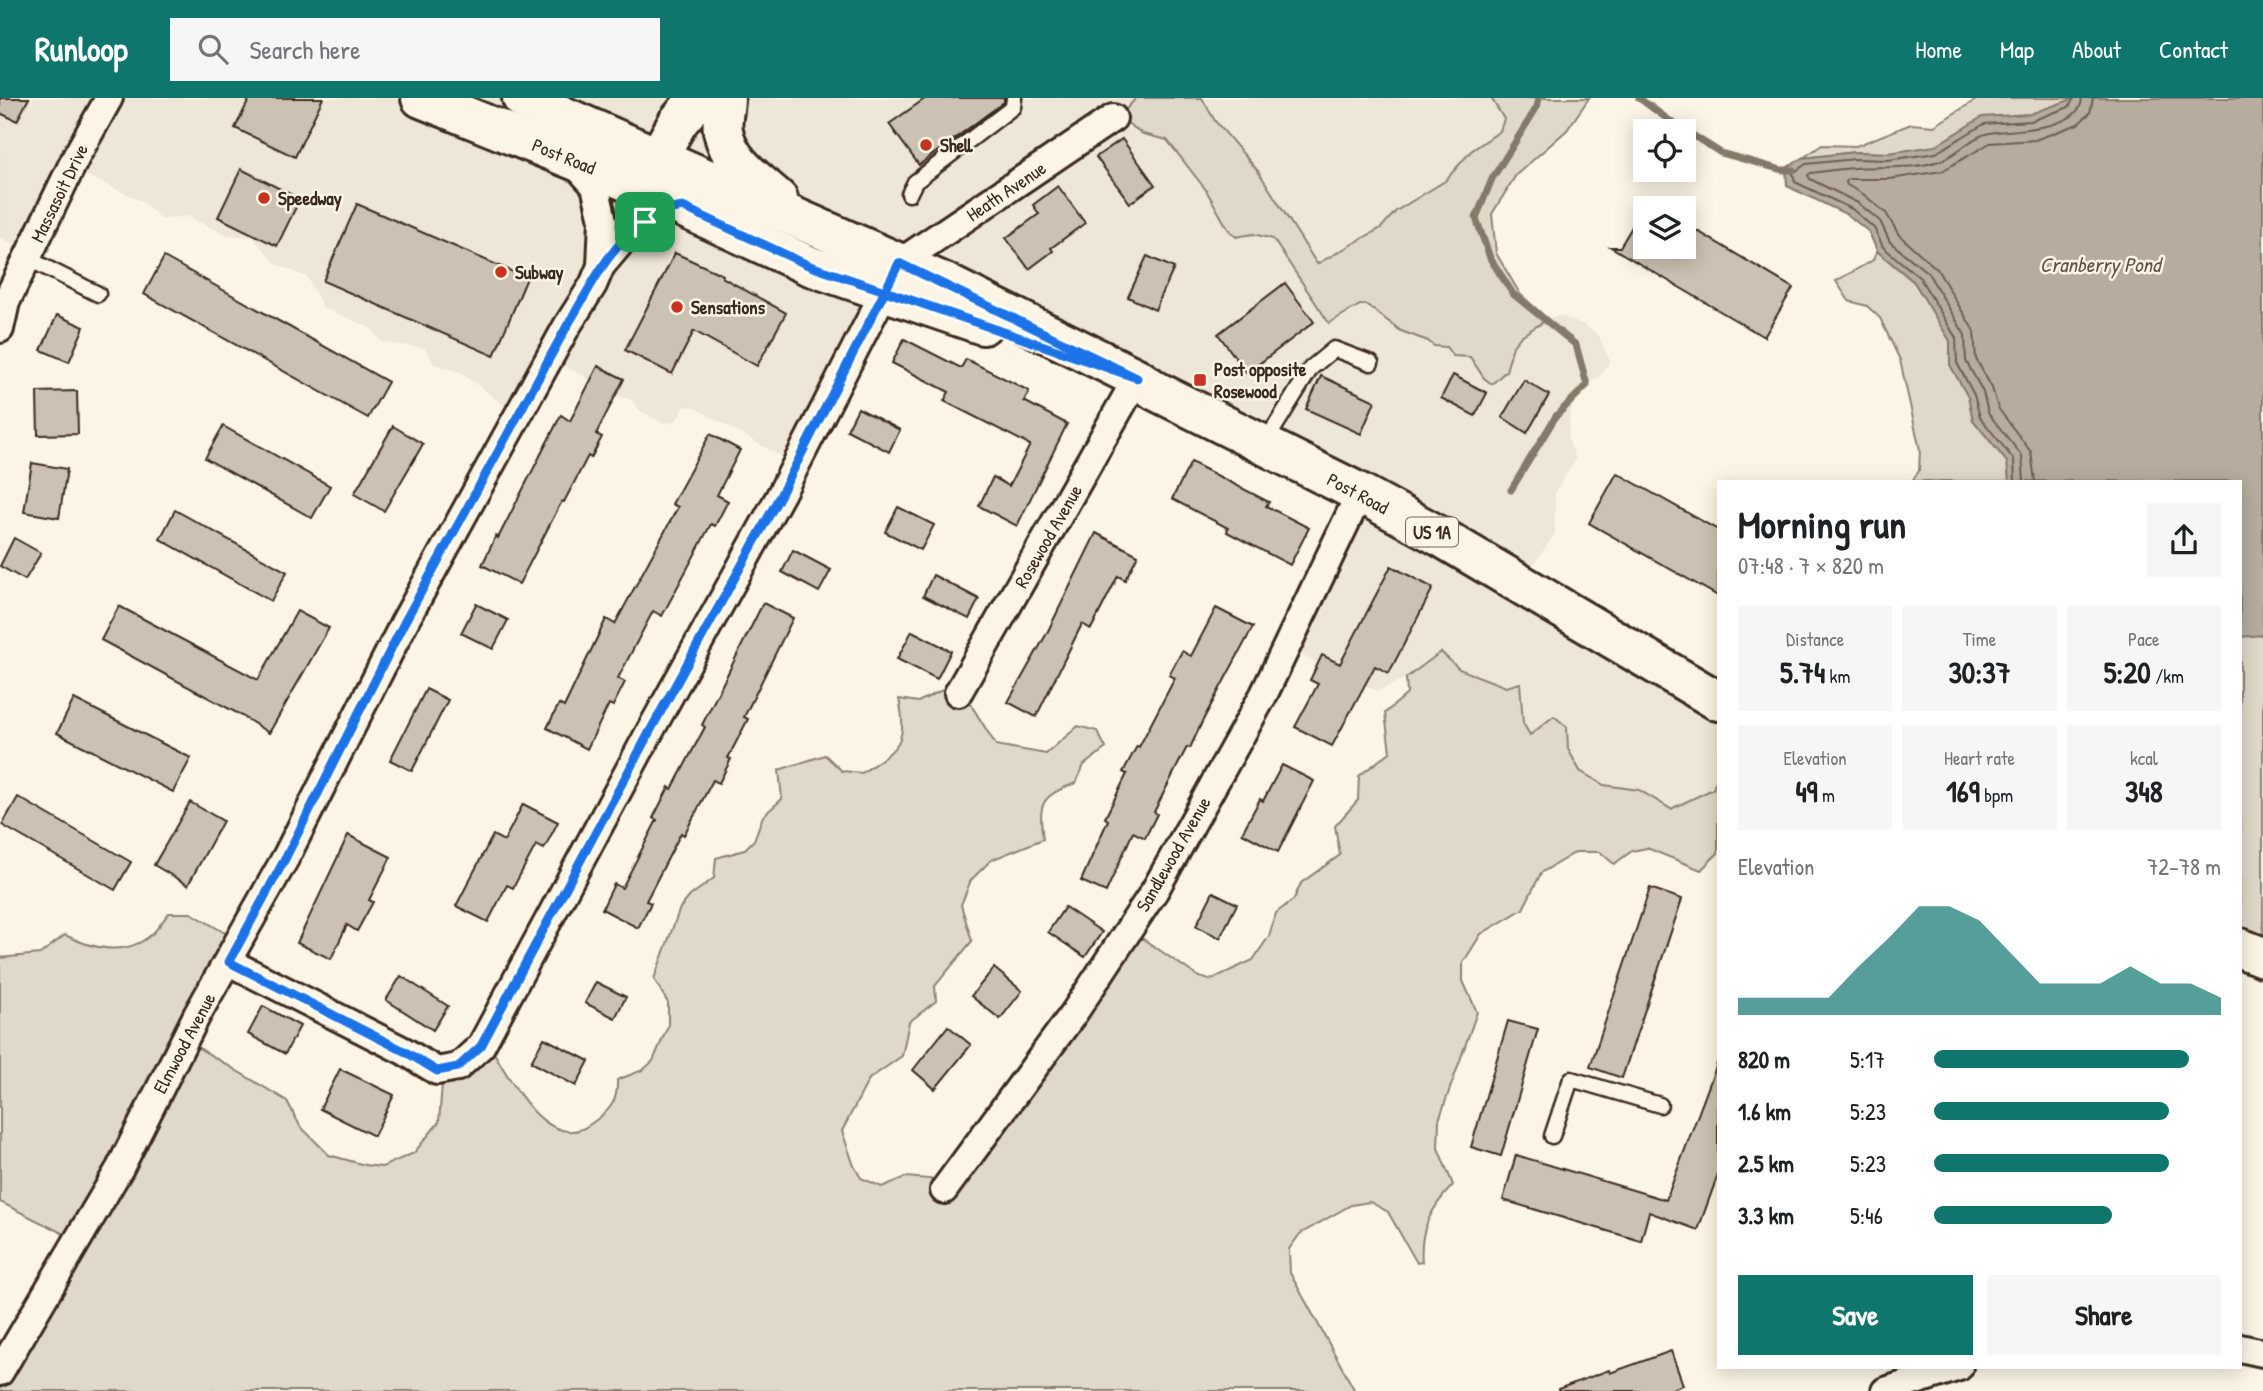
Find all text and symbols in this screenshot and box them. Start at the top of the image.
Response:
search box [170,18,660,81]
text: Runloop [35,27,128,71]
icon: search [194,30,232,68]
text: Search here [250,32,361,67]
text: Home [1915,33,1962,65]
text: Map [2000,33,2034,65]
text: About [2072,33,2121,65]
text: Contact [2159,33,2228,65]
map controls [1633,119,1696,259]
button: locate [1633,119,1696,182]
street label: Post Road [528,132,600,181]
place label: Shell [940,132,973,158]
marker: Shell [918,137,934,153]
street label: Massasoit Drive [24,139,94,247]
street label: Heath Avenue [961,155,1051,227]
place label: Speedway [278,185,342,212]
marker: Speedway [256,190,272,206]
pin [615,192,675,252]
button: layers [1633,196,1696,259]
icon: arrive [626,203,664,241]
water label: Cranberry Pond [2040,250,2164,279]
place label: Subway [515,259,563,286]
marker: Subway [493,264,509,280]
place label: Sensations [691,294,766,320]
marker: Sensations [669,299,685,315]
place label: Post opposite Rosewood [1214,356,1307,404]
marker: Post opposite Rosewood [1192,372,1208,388]
street label: Post Road [1323,466,1394,520]
street label: Rosewood Avenue [1008,479,1088,592]
text: Morning run [1738,498,1906,550]
button: share [2147,503,2221,577]
road number: US 1A [1406,518,1458,546]
text: 07:48 · 7 × 820 m [1738,550,1884,581]
text: Distance [1786,626,1844,652]
text: Time [1963,626,1996,652]
text: Pace [2128,626,2160,652]
text: 5.74 [1780,652,1825,692]
text: 30:37 [1948,652,2011,692]
text: 5:20 [2104,652,2151,692]
text: km [1825,663,1850,689]
text: /km [2151,663,2184,689]
text: Elevation [1784,745,1847,771]
text: Heart rate [1944,745,2015,771]
text: kcal [2130,745,2158,771]
text: 49 [1795,771,1818,811]
text: 169 [1946,771,1980,811]
text: 348 [2125,771,2163,811]
text: m [1818,782,1835,808]
text: bpm [1980,782,2013,808]
street label: Sandlewood Avenue [1130,791,1217,916]
text: Elevation [1738,851,1814,882]
text: 72–78 m [2147,851,2221,882]
street label: Elmwood Avenue [147,988,222,1098]
text: 820 m [1738,1044,1790,1075]
text: 5:17 [1850,1044,1885,1075]
text: 1.6 km [1738,1096,1791,1127]
text: 5:23 [1850,1096,1886,1127]
text: 2.5 km [1738,1148,1794,1179]
text: 5:23 [1850,1148,1886,1179]
text: 3.3 km [1738,1200,1794,1231]
text: 5:46 [1850,1200,1883,1231]
button: Save [1738,1275,1973,1355]
button: Share [1987,1275,2221,1355]

